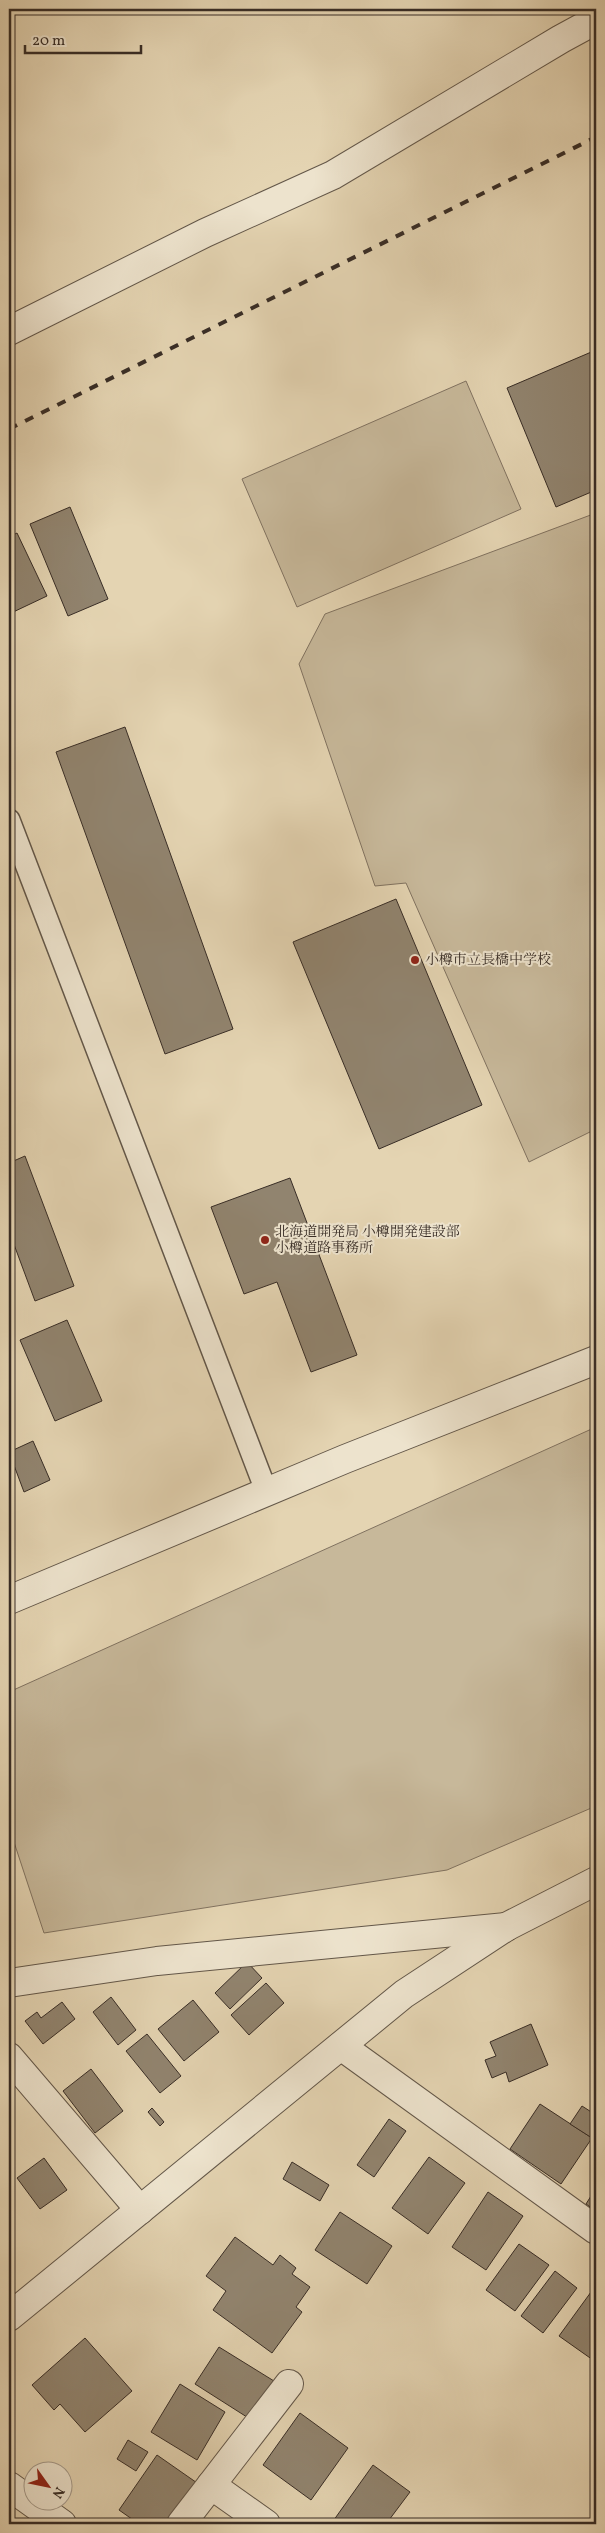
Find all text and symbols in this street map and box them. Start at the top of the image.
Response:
scale bar [25,22,141,54]
text: 20 m [32,31,65,52]
place label: 小樽市立長橋中学校 [425,951,551,970]
marker: 小樽市立長橋中学校 [409,954,421,966]
place label: 北海道開発局 小樽開発建設部 小樽道路事務所 [275,1223,460,1258]
marker: 北海道開発局 小樽開発建設部 小樽道路事務所 [259,1234,271,1246]
north arrow [22,2460,72,2510]
text: N [47,2483,68,2502]

